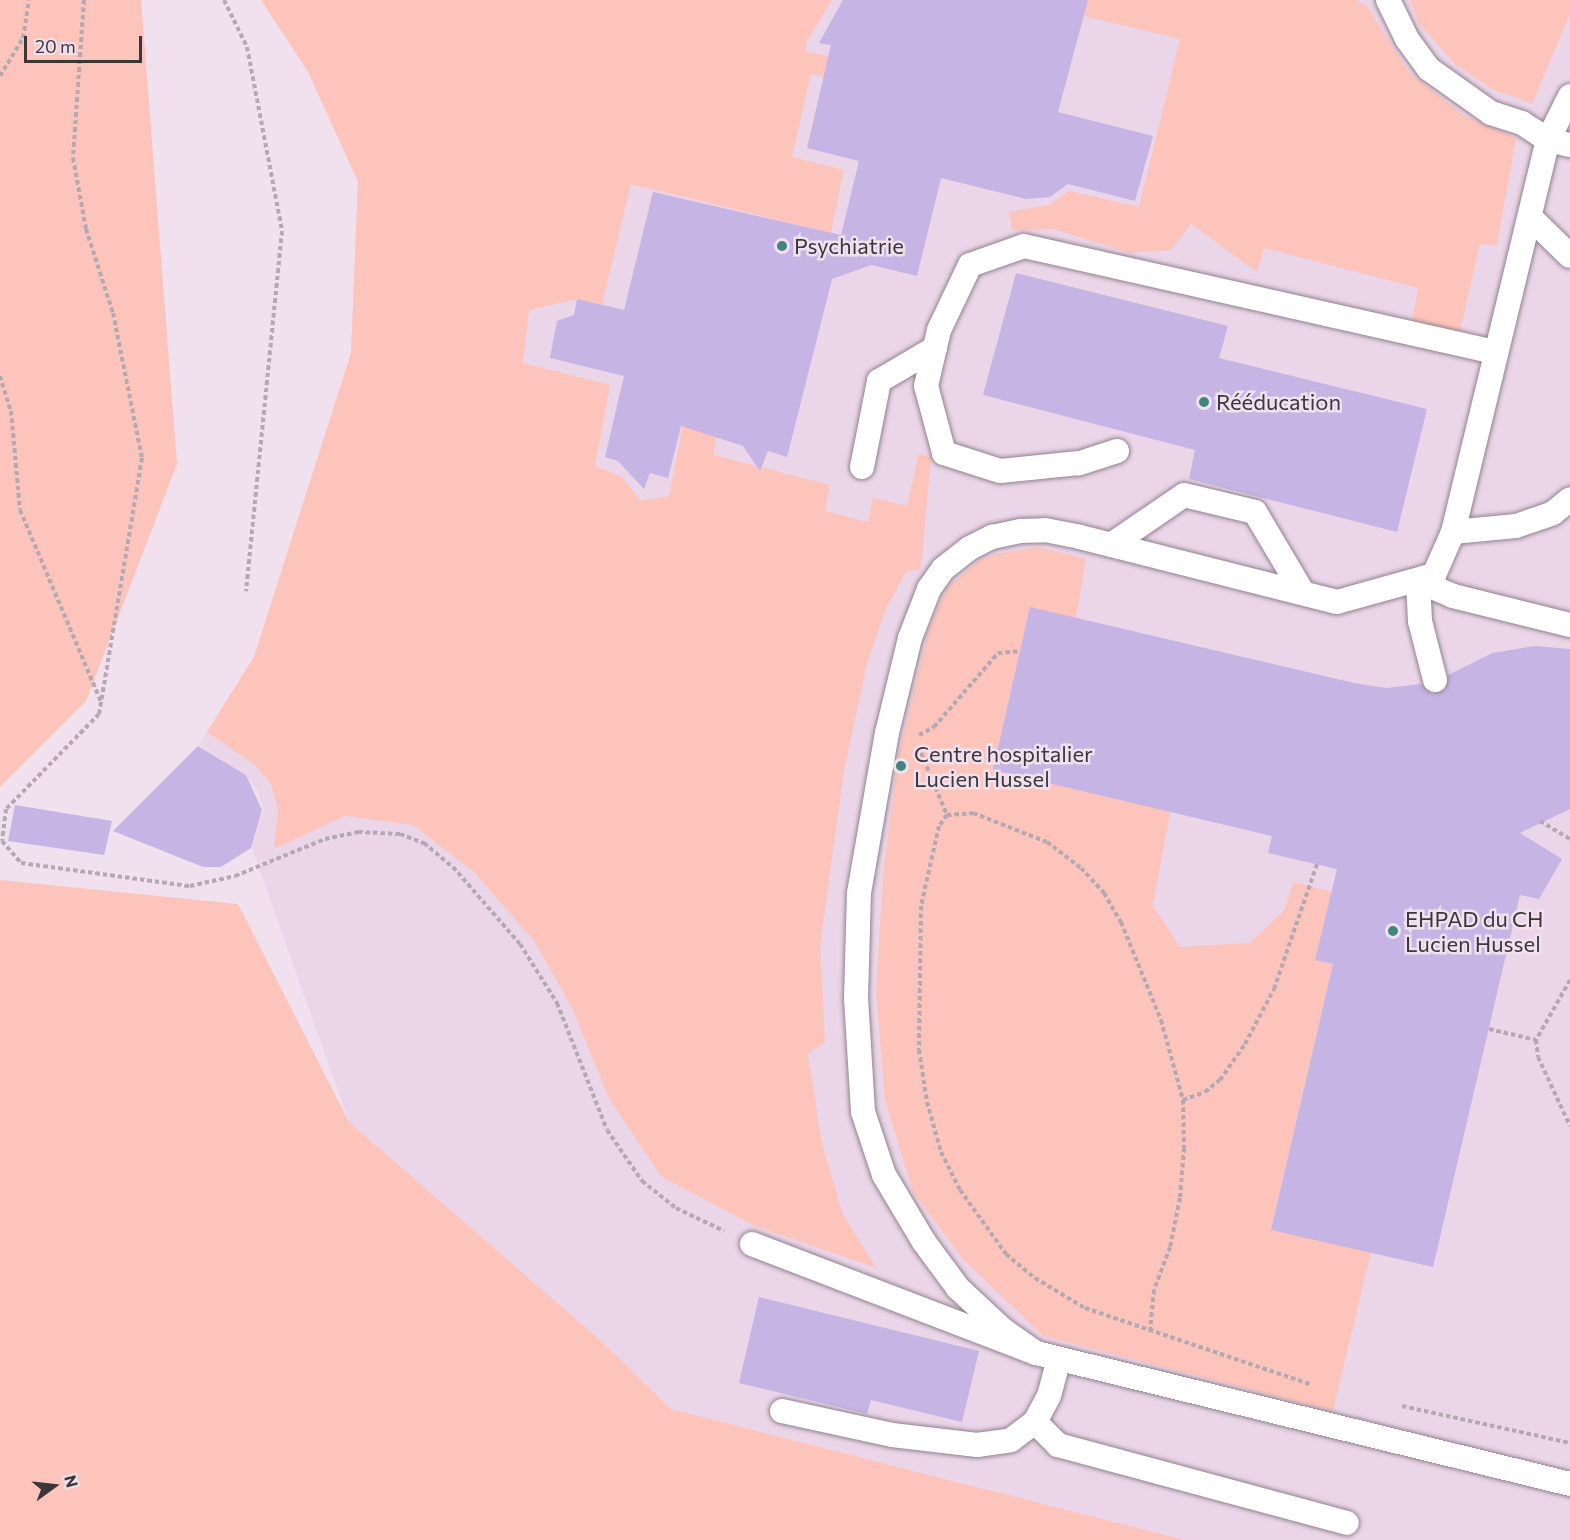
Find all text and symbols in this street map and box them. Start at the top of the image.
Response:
scale bar [27,24,146,62]
text: 20 m [35,35,76,57]
place label: Psychiatrie [794,233,904,259]
marker: Psychiatrie [775,239,789,253]
place label: Rééducation [1216,389,1341,415]
marker: Rééducation [1197,395,1211,409]
place label: Centre hospitalier Lucien Hussel [914,740,1093,792]
marker: Centre hospitalier Lucien Hussel [892,757,910,775]
place label: EHPAD du CH Lucien Hussel [1405,905,1544,956]
marker: EHPAD du CH Lucien Hussel [1386,924,1400,938]
north arrow [24,1456,84,1516]
text: N [61,1473,83,1489]

